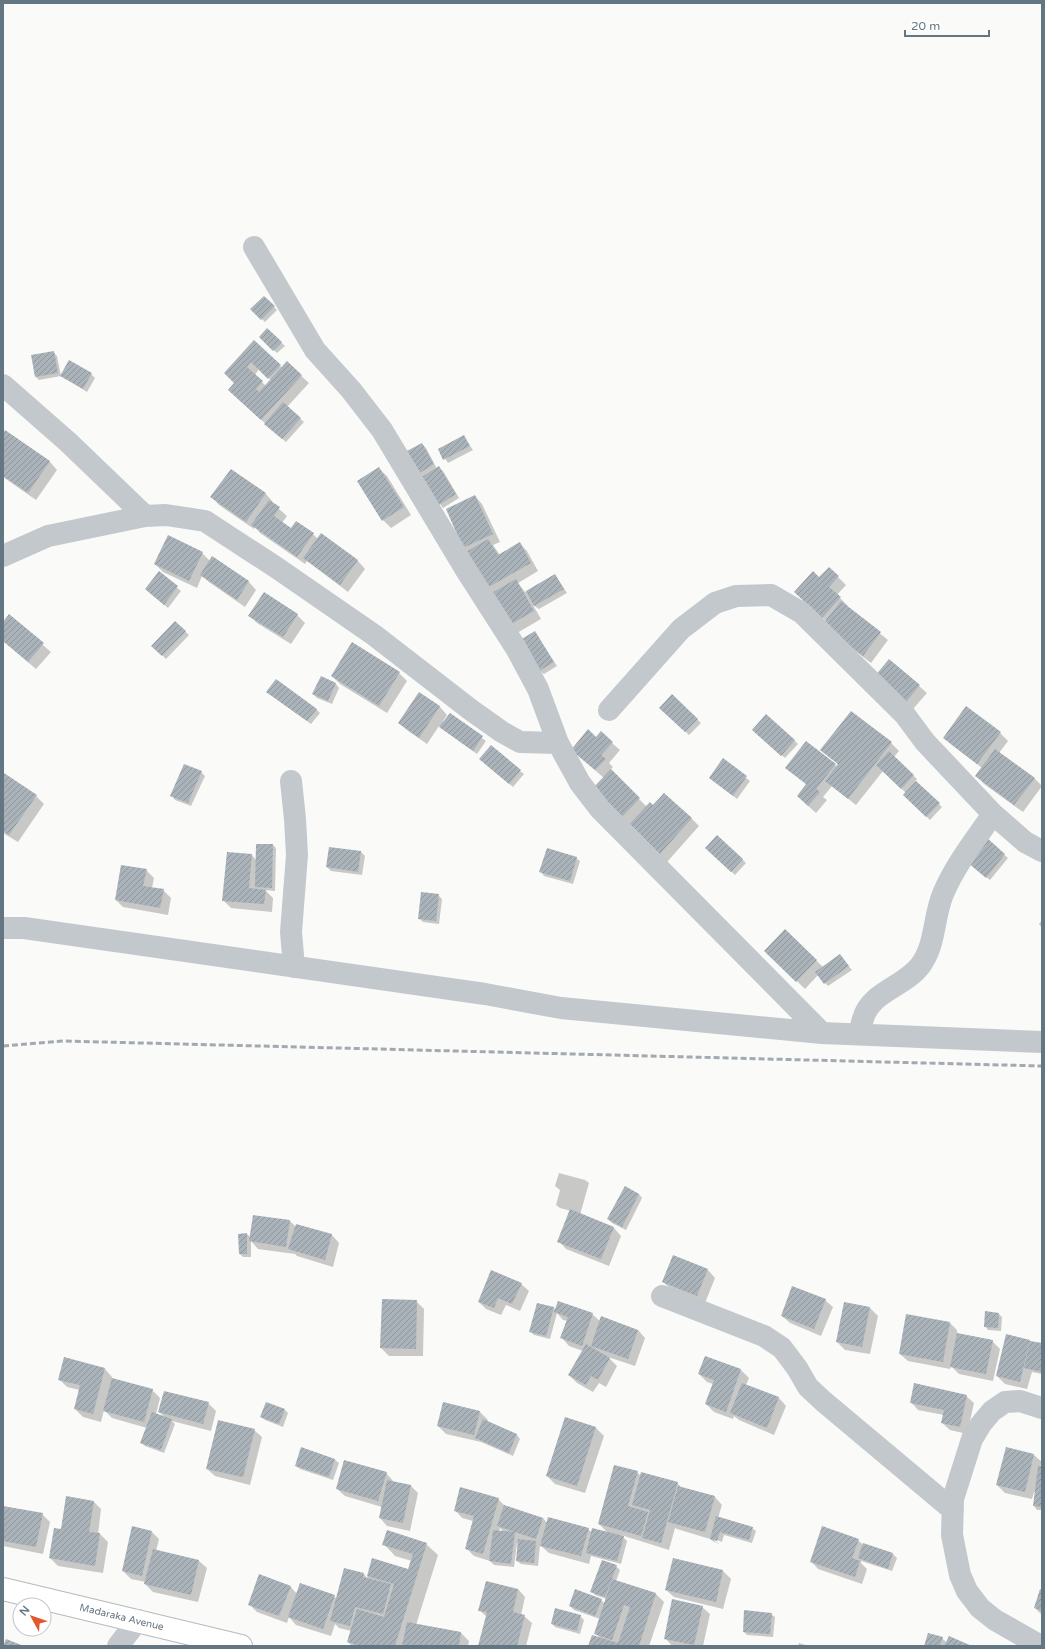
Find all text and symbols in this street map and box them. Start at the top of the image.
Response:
scale bar [905,12,989,38]
text: 20 m [911,19,940,33]
north arrow [12,1597,52,1637]
street label: Madaraka Avenue [78,1602,165,1633]
text: N [17,1603,33,1618]

